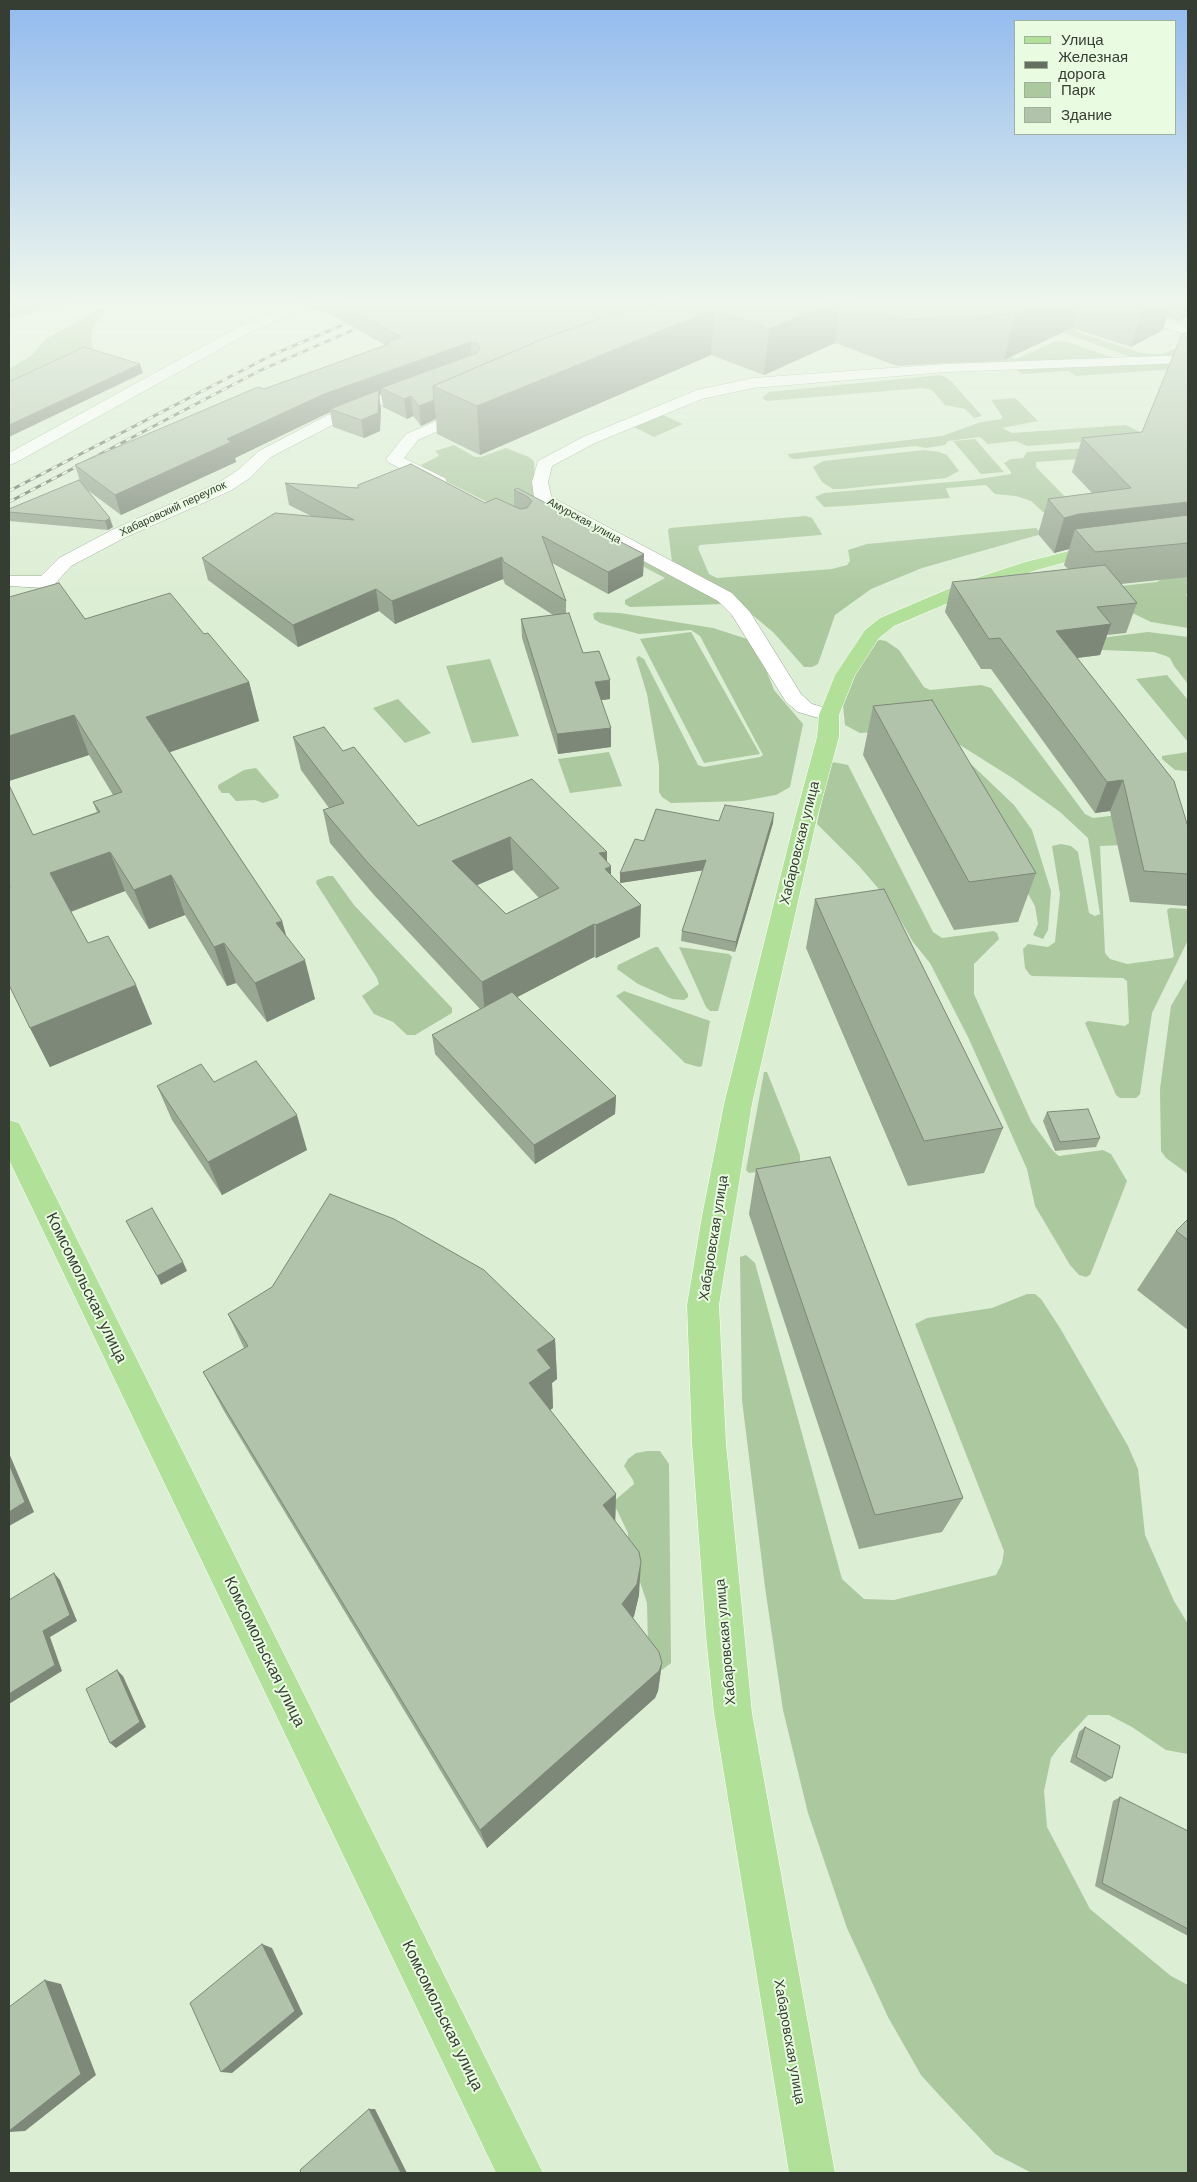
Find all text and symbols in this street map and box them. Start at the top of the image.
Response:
legend [1014,20,1177,135]
text: Улица [1061,31,1104,48]
text: Железная дорога [1058,48,1128,82]
text: Парк [1061,81,1095,98]
text: Здание [1061,106,1112,123]
street label: Хабаровский переулок [118,478,228,540]
street label: Амурская улица [545,495,623,547]
street label: Хабаровская улица [777,780,823,906]
street label: Хабаровская улица [696,1174,732,1302]
street label: Комсомольская улица [41,1210,131,1366]
street label: Комсомольская улица [219,1574,309,1730]
street label: Хабаровская улица [712,1578,740,1706]
street label: Комсомольская улица [397,1938,487,2094]
street label: Хабаровская улица [770,1978,808,2106]

